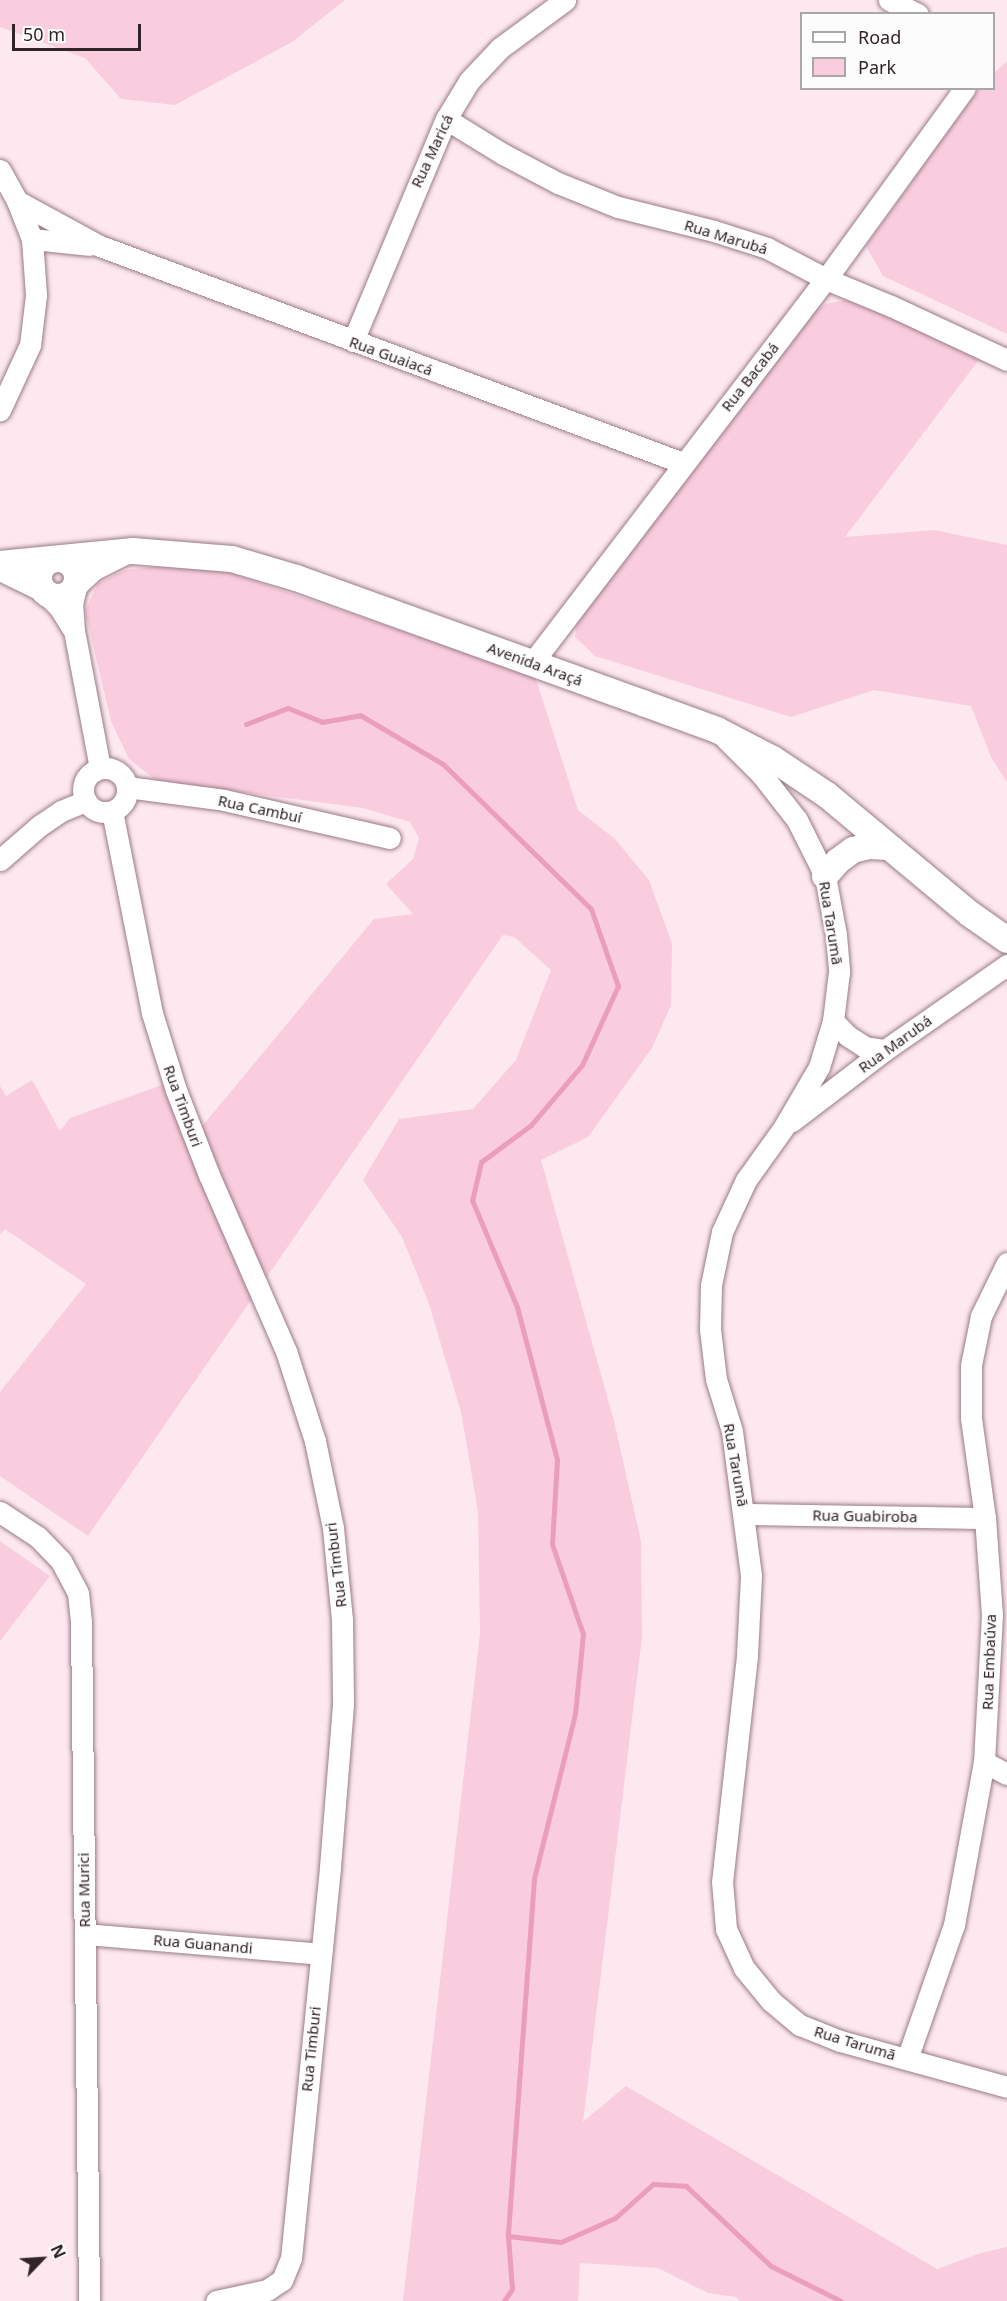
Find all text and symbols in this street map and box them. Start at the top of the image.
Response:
scale bar [15,12,144,50]
legend [800,12,995,90]
text: 50 m [23,22,65,46]
text: Road [858,25,901,49]
text: Park [858,55,896,79]
street label: Rua Maricá [407,112,457,190]
street label: Rua Marubá [682,216,770,258]
street label: Rua Guaiacá [347,333,435,379]
street label: Rua Bacabá [718,339,782,415]
street label: Avenida Araçá [485,638,585,690]
street label: Rua Cambuí [216,791,304,827]
street label: Rua Tarumã [816,880,846,966]
street label: Rua Marubá [855,1011,935,1077]
street label: Rua Timburi [160,1063,206,1149]
street label: Rua Tarumã [720,1422,752,1508]
street label: Rua Guabiroba [812,1506,918,1526]
street label: Rua Timburi [322,1521,350,1609]
street label: Rua Embaúva [978,1614,1000,1710]
street label: Rua Murici [74,1852,94,1928]
street label: Rua Guanandi [153,1931,253,1957]
street label: Rua Timburi [298,2005,324,2093]
street label: Rua Tarumã [812,2022,898,2064]
north arrow [12,2229,72,2289]
text: N [46,2241,71,2262]

